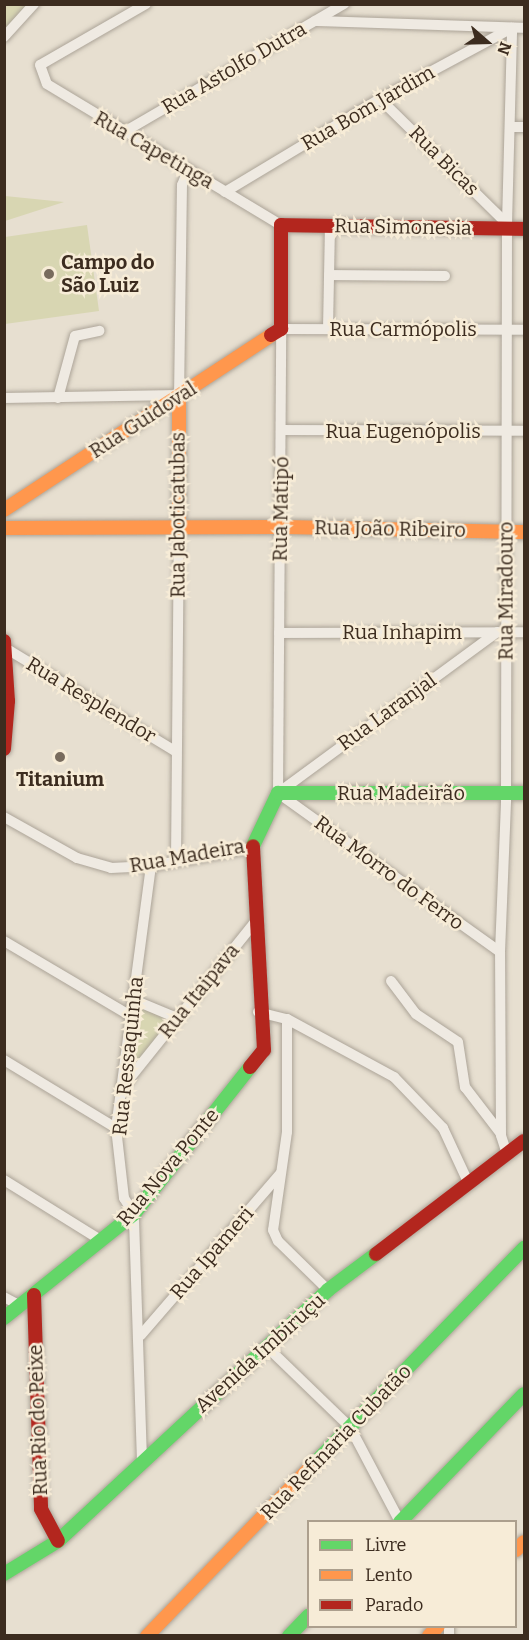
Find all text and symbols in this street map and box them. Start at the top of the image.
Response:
north arrow [457,12,517,72]
street label: Rua Astolfo Dutra [157,17,311,119]
text: N [493,39,515,57]
street label: Rua Bom Jardim [297,60,439,156]
street label: Rua Capetinga [90,106,218,194]
street label: Rua Bicas [404,121,484,201]
street label: Rua Simonesia [334,214,472,240]
place label: Campo do São Luiz [61,250,154,297]
marker: Campo do São Luiz [42,267,56,281]
street label: Rua Carmópolis [329,317,477,341]
street label: Rua Guidoval [85,376,201,464]
street label: Rua Eugenópolis [325,419,481,443]
street label: Rua Jaboticatubas [166,432,190,598]
street label: Rua Matipó [268,456,294,562]
street label: Rua João Ribeiro [314,516,466,542]
street label: Rua Miradouro [494,522,518,660]
street label: Rua Inhapim [342,620,462,644]
street label: Rua Resplendor [22,652,160,748]
street label: Rua Laranjal [333,668,441,756]
marker: Titanium [53,750,67,764]
place label: Titanium [16,767,104,791]
street label: Rua Madeirão [337,781,465,805]
street label: Rua Morro do Ferro [310,811,468,935]
street label: Rua Madeira [128,834,246,878]
street label: Rua Itaipava [154,939,244,1043]
street label: Rua Ressaquinha [108,975,148,1137]
street label: Rua Nova Ponte [112,1104,224,1230]
street label: Rua Ipameri [165,1202,259,1304]
street label: Avenida Imbiruçu [190,1288,330,1418]
street label: Rua Rio do Peixe [23,1344,53,1496]
street label: Rua Refinaria Cubatão [256,1359,416,1525]
legend [307,1520,517,1628]
text: Livre [365,1534,406,1556]
text: Lento [365,1564,413,1586]
text: Parado [365,1594,423,1616]

